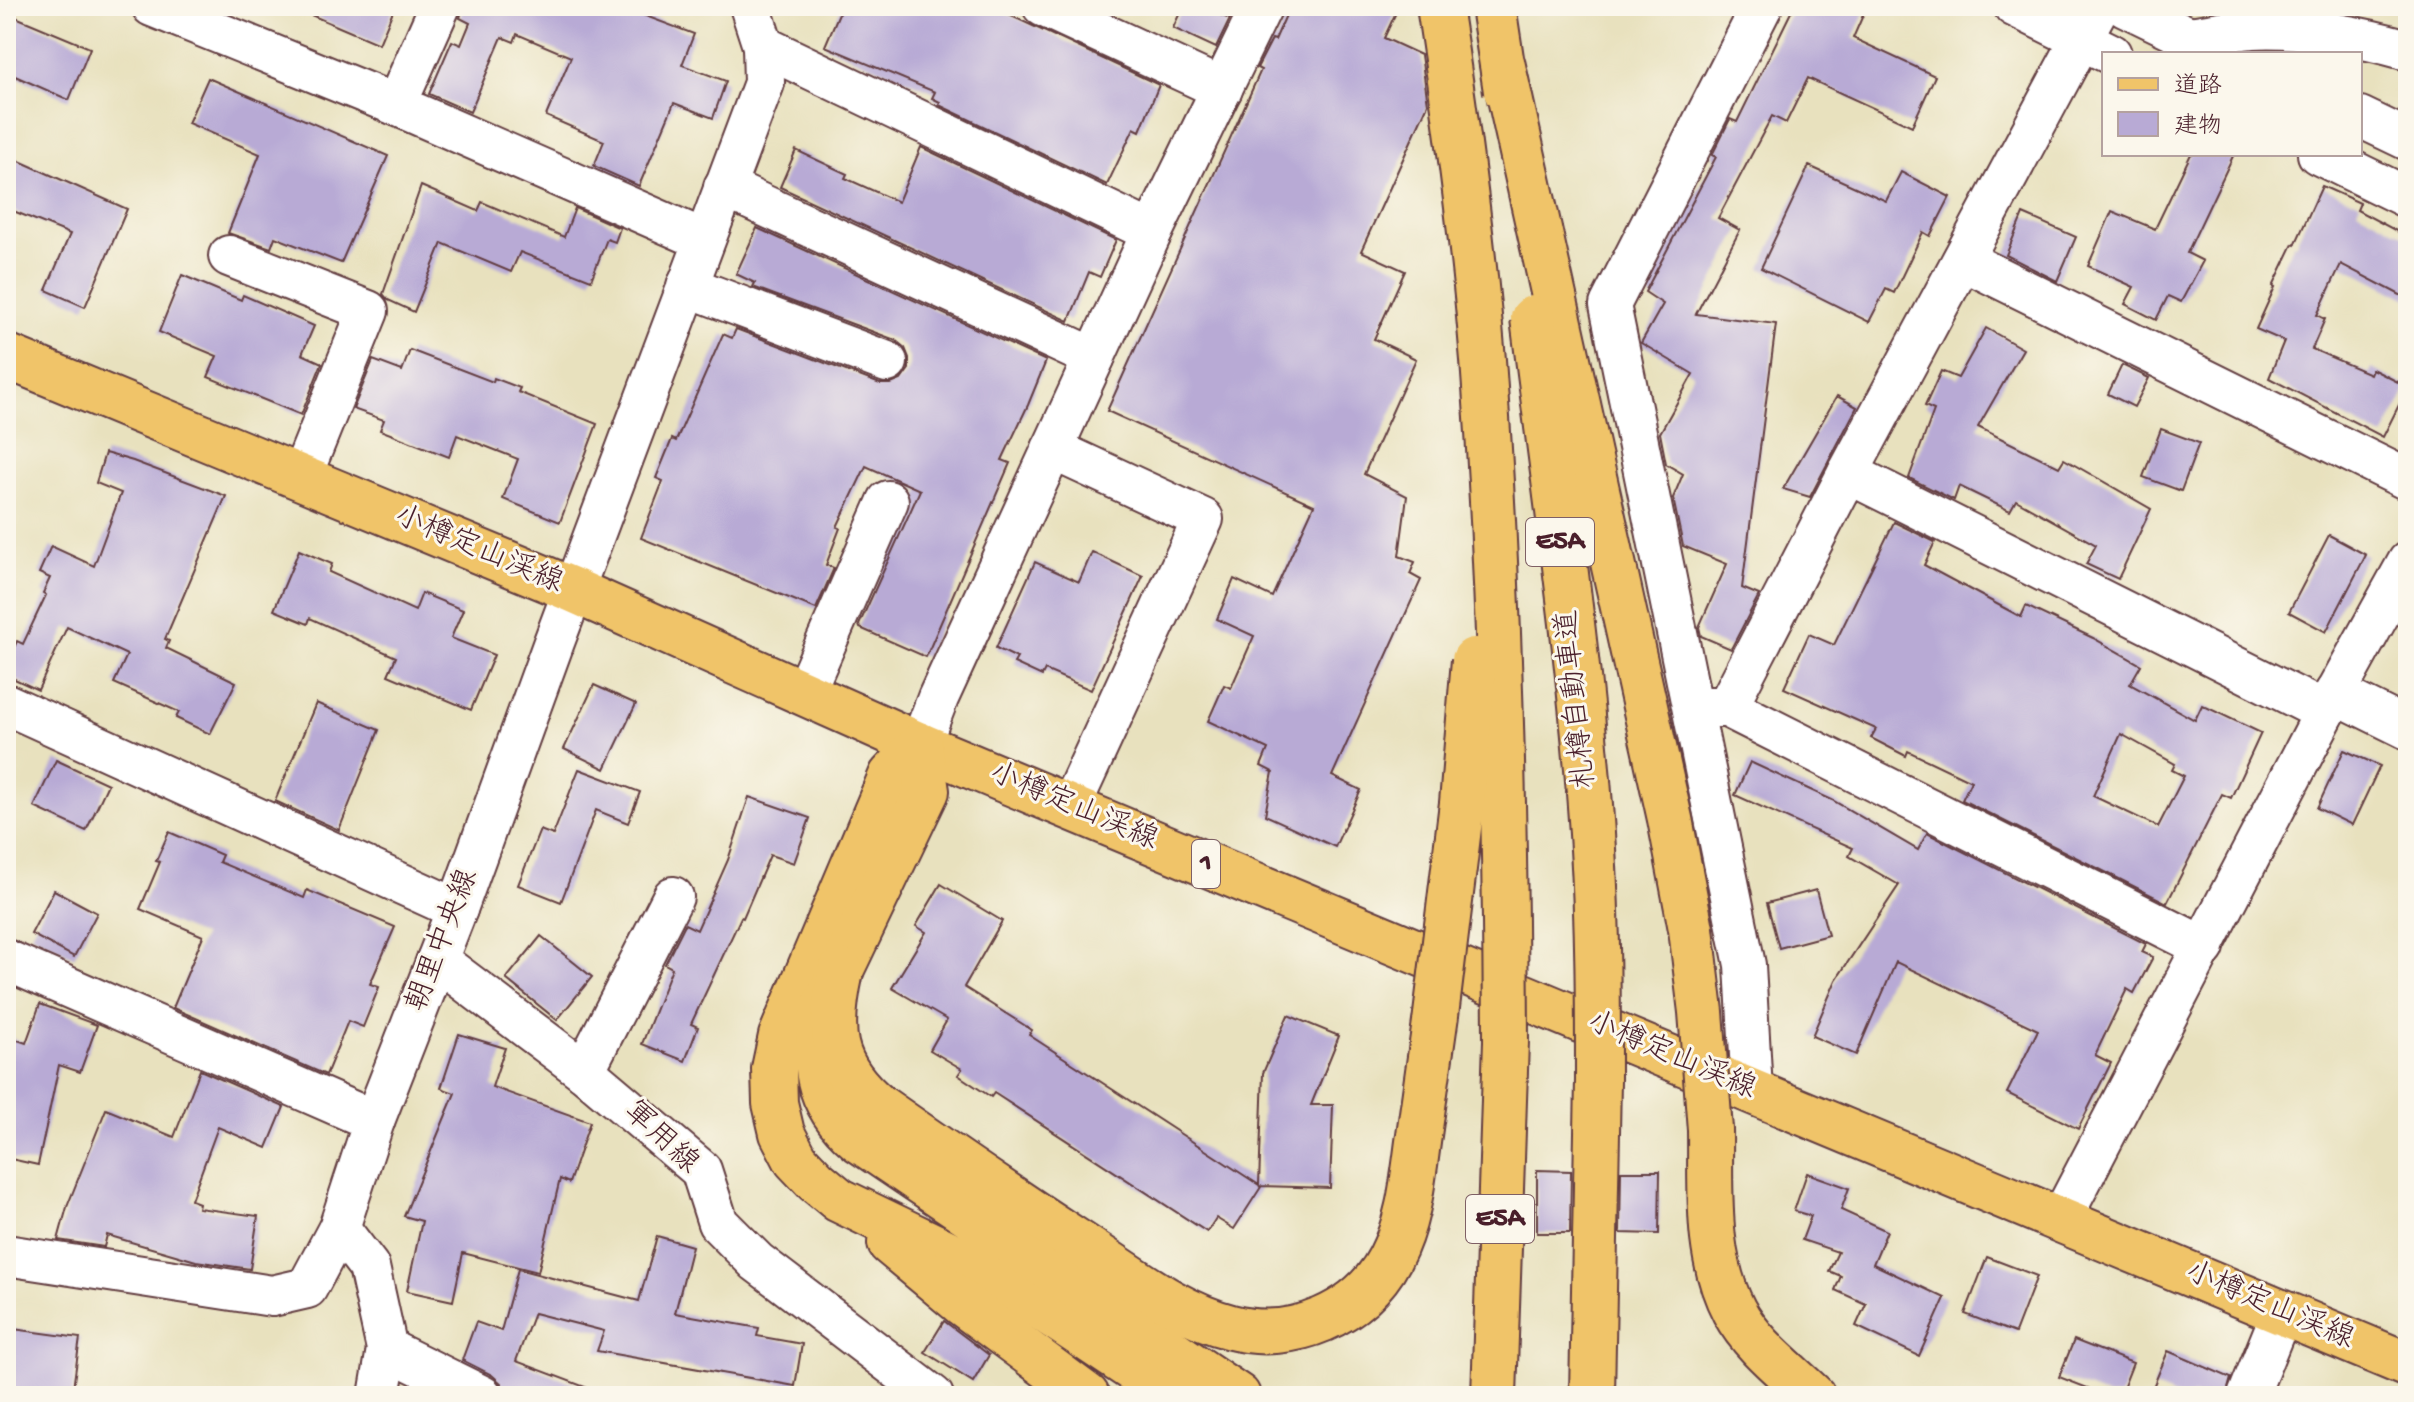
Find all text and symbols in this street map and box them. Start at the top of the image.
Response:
legend [2102,52,2362,156]
text: 道路 [2174,72,2222,102]
text: 建物 [2174,112,2222,142]
street label: 小樽定山渓線 [388,498,568,602]
road number: E5A [1526,518,1594,566]
street label: 札樽自動車道 [1549,608,1605,791]
street label: 小樽定山渓線 [983,755,1163,859]
road number: 1 [1192,840,1220,888]
street label: 朝里中央線 [399,864,487,1017]
street label: 小樽定山渓線 [1581,1004,1761,1108]
street label: 軍用線 [615,1094,706,1182]
road number: E5A [1466,1195,1534,1243]
street label: 小樽定山渓線 [2179,1254,2359,1358]

